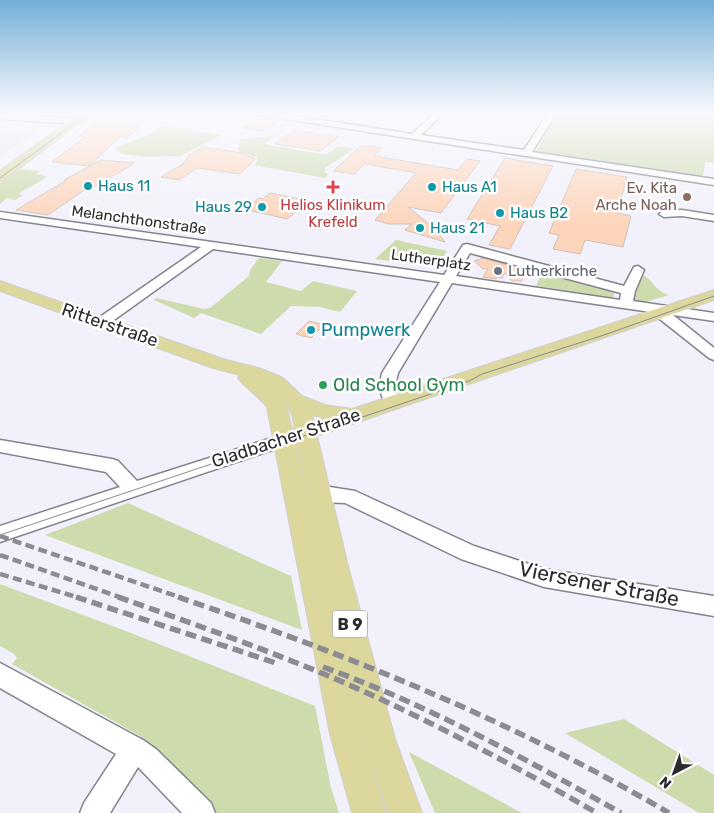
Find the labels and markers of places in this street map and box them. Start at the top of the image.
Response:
place label: Haus 11 [98,177,150,195]
place label: Haus A1 [442,178,497,196]
place label: Ev. Kita Arche Noah [595,179,677,214]
marker: Haus 11 [82,180,94,192]
marker: Helios Klinikum Krefeld [326,180,340,194]
marker: Haus A1 [426,181,438,193]
marker: Ev. Kita Arche Noah [681,191,693,203]
place label: Helios Klinikum Krefeld [280,196,386,231]
place label: Haus 29 [195,198,252,216]
marker: Haus 29 [256,201,268,213]
place label: Haus B2 [510,204,568,222]
marker: Haus B2 [494,207,506,219]
place label: Haus 21 [430,219,485,237]
marker: Haus 21 [414,222,426,234]
place label: Lutherkirche [508,262,597,280]
marker: Lutherkirche [492,265,504,277]
place label: Pumpwerk [321,319,411,341]
marker: Pumpwerk [305,324,317,336]
place label: Old School Gym [333,374,464,396]
marker: Old School Gym [317,379,329,391]

